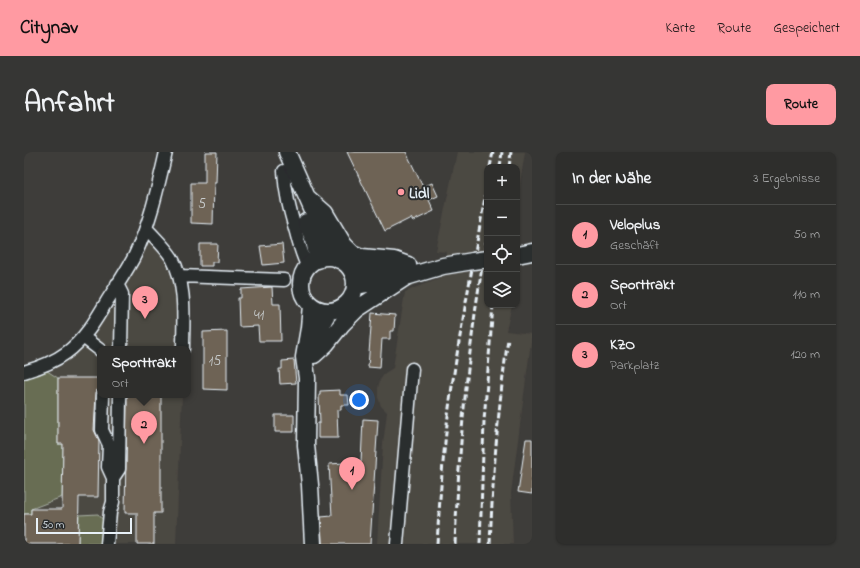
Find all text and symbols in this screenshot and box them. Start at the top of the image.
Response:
text: Citynav [20,15,78,42]
text: Karte [666,18,695,39]
text: Route [717,18,751,39]
text: Gespeichert [773,18,840,39]
text: Anfahrt [24,84,115,125]
button: Route [766,84,836,125]
map controls [484,164,520,308]
button: + [484,164,520,200]
text: In der Nähe [572,166,651,191]
text: 3 Ergebnisse [753,169,820,188]
place label: Lidl [409,182,430,206]
marker: Lidl [396,187,406,197]
house number: 5 [198,194,206,215]
button: − [484,200,520,236]
text: Veloplus [610,214,661,236]
text: 1 [583,225,587,244]
text: 50 m [794,225,820,244]
button: locate [484,236,520,272]
text: Geschäft [610,236,659,255]
button: layers [484,272,520,308]
text: Sporttrakt [610,274,675,296]
text: 2 [582,285,588,304]
text: 110 m [793,285,820,304]
pin: 3 [132,286,158,319]
text: Ort [610,296,627,315]
house number: 41 [254,305,265,326]
text: KZO [610,334,635,356]
text: 3 [582,345,588,364]
text: 120 m [790,345,820,364]
popup [97,346,191,398]
house number: 15 [209,351,221,372]
text: Sporttrakt [112,352,176,374]
text: Parkplatz [610,356,659,375]
text: Ort [112,374,129,393]
your location [349,390,369,410]
pin: 2 [131,411,157,444]
pin: 1 [339,457,365,490]
scale bar [36,516,132,535]
text: 50 m [42,517,64,533]

